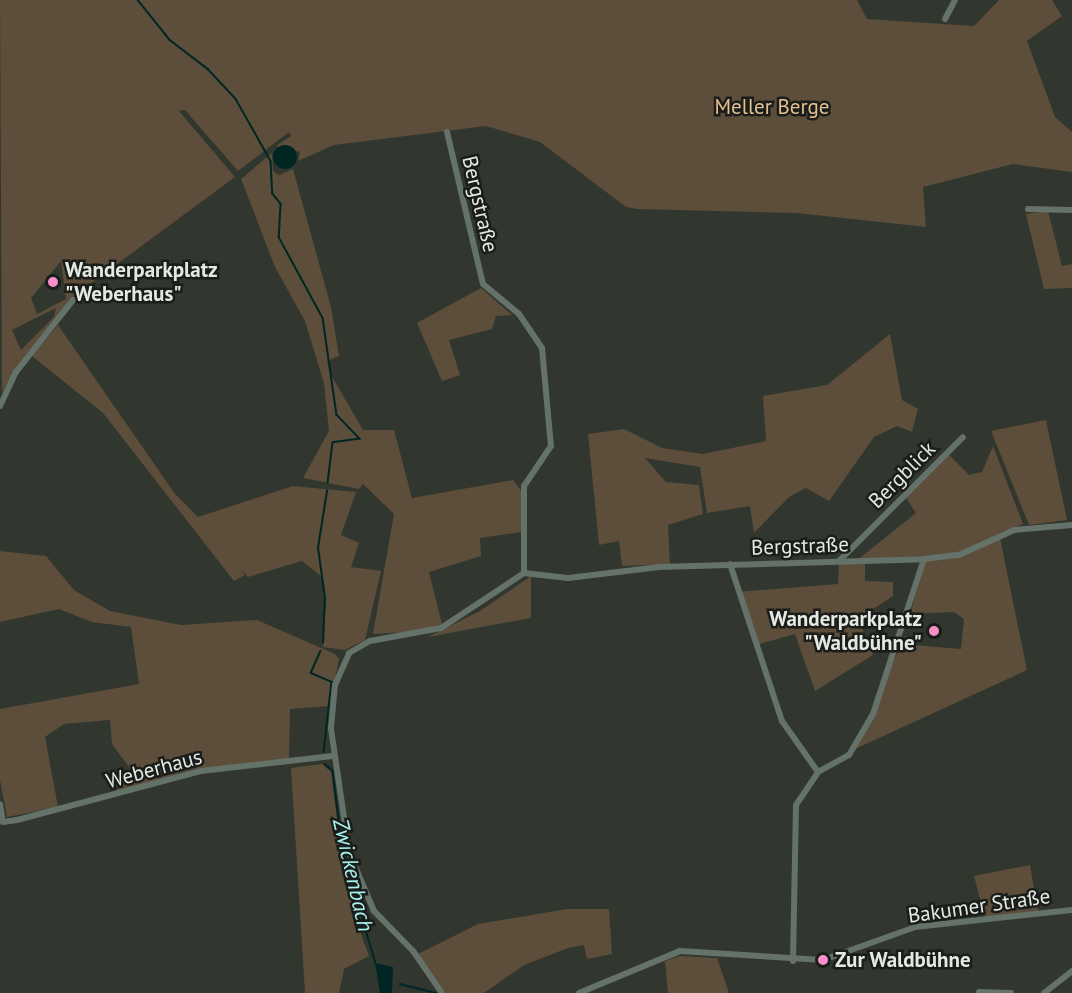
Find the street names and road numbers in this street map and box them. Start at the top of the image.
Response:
street label: Bergstraße [457,153,503,255]
street label: Bergblick [863,436,941,514]
street label: Bergstraße [751,532,849,560]
street label: Weberhaus [103,744,205,794]
street label: Bakumer Straße [906,884,1052,928]

